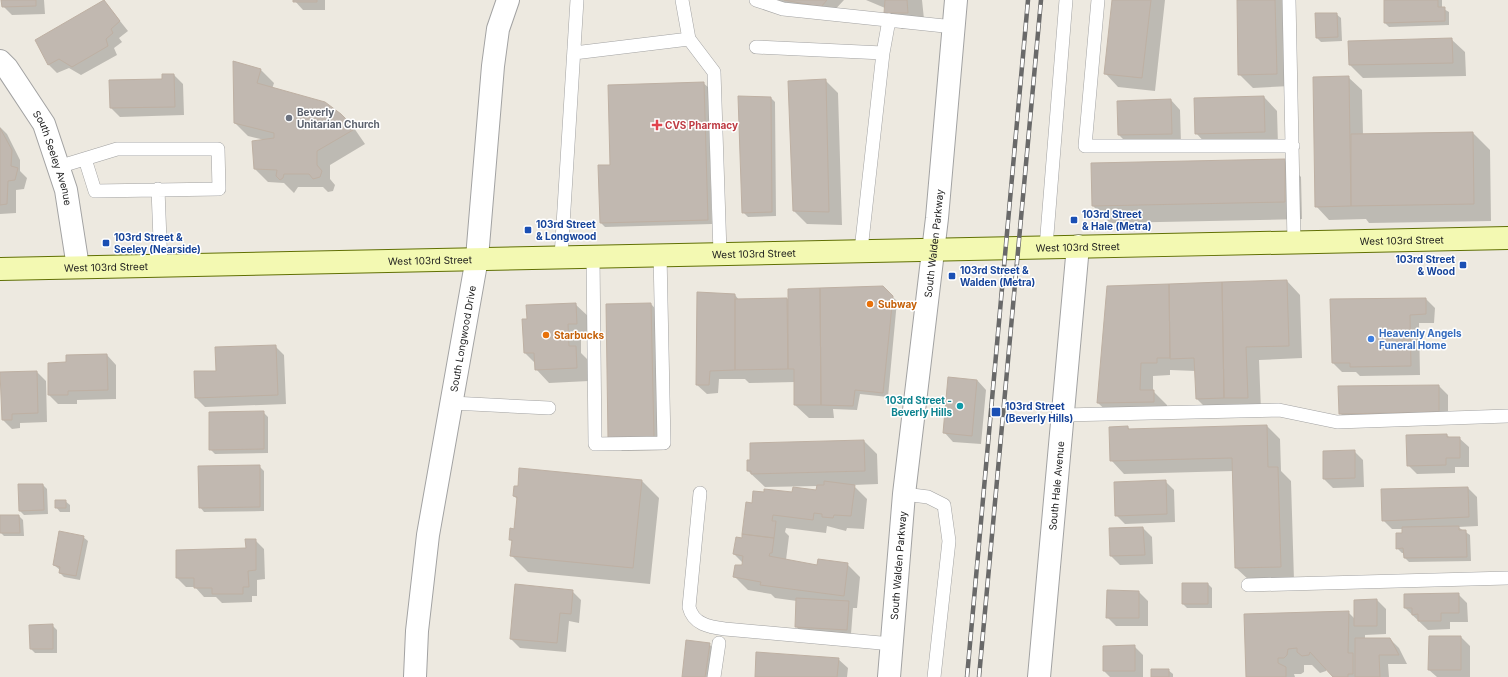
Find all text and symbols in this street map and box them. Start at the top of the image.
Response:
place label: Beverly Unitarian Church [297,106,380,130]
street label: South Seeley Avenue [31,108,74,206]
marker: Beverly Unitarian Church [284,113,294,123]
place label: CVS Pharmacy [665,119,738,132]
marker: CVS Pharmacy [652,120,662,130]
street label: South Walden Parkway [922,188,946,298]
place label: 103rd Street & Hale (Metra) [1082,208,1152,232]
marker: 103rd Street & Hale (Metra) [1069,215,1079,225]
place label: 103rd Street & Longwood [536,218,596,243]
marker: 103rd Street & Longwood [523,225,533,235]
place label: 103rd Street & Seeley (Nearside) [114,231,201,256]
street label: West 103rd Street [1360,233,1445,247]
marker: 103rd Street & Seeley (Nearside) [101,238,111,248]
street label: West 103rd Street [1036,240,1121,254]
street label: West 103rd Street [712,247,797,260]
street label: West 103rd Street [388,253,473,267]
place label: 103rd Street & Wood [1395,253,1455,277]
street label: West 103rd Street [64,260,149,274]
marker: 103rd Street & Wood [1458,260,1468,270]
place label: 103rd Street & Walden (Metra) [960,264,1035,288]
marker: 103rd Street & Walden (Metra) [947,271,957,281]
street label: South Longwood Drive [447,284,478,393]
place label: Subway [878,298,917,311]
marker: Subway [865,299,875,309]
place label: Heavenly Angels Funeral Home [1379,327,1462,351]
place label: Starbucks [554,329,605,341]
marker: Starbucks [541,330,551,340]
marker: Heavenly Angels Funeral Home [1366,334,1376,344]
place label: 103rd Street - Beverly Hills [885,394,952,419]
place label: 103rd Street (Beverly Hills) [1005,400,1073,425]
marker: 103rd Street - Beverly Hills [955,401,965,411]
marker: 103rd Street (Beverly Hills) [990,406,1002,418]
street label: South Hale Avenue [1046,440,1066,531]
street label: South Walden Parkway [888,510,909,620]

